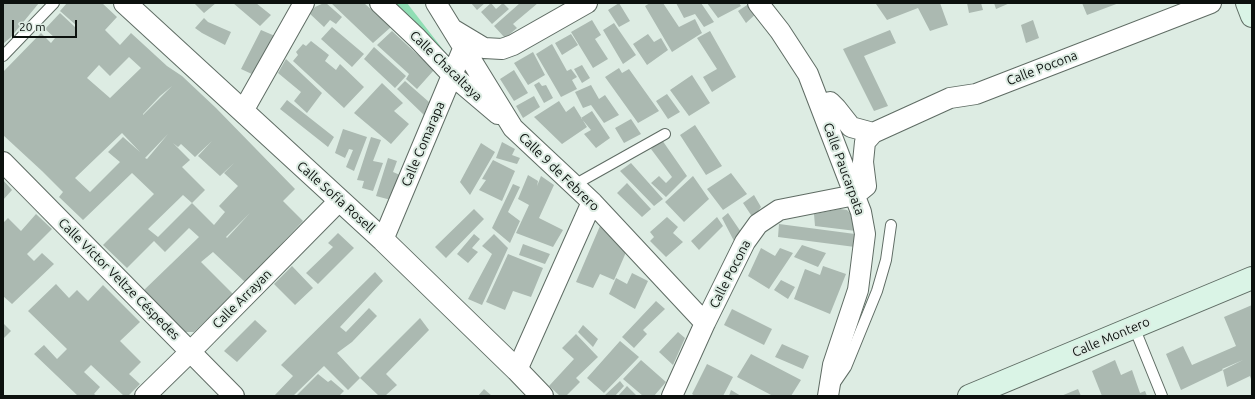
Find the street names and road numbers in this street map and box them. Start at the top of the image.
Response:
street label: Calle Chacaltaya [407,28,485,104]
street label: Calle Pocona [1004,47,1080,89]
street label: Calle Comarapa [398,99,448,189]
street label: Calle Paucarpata [820,121,868,217]
street label: Calle 9 de Febrero [515,130,603,214]
street label: Calle Sofía Rosell [294,158,378,236]
street label: Calle Víctor Veltze Céspedes [55,215,183,343]
street label: Calle Pocona [706,237,754,311]
street label: Calle Arrayan [209,266,275,332]
street label: Calle Montero [1070,314,1152,360]

